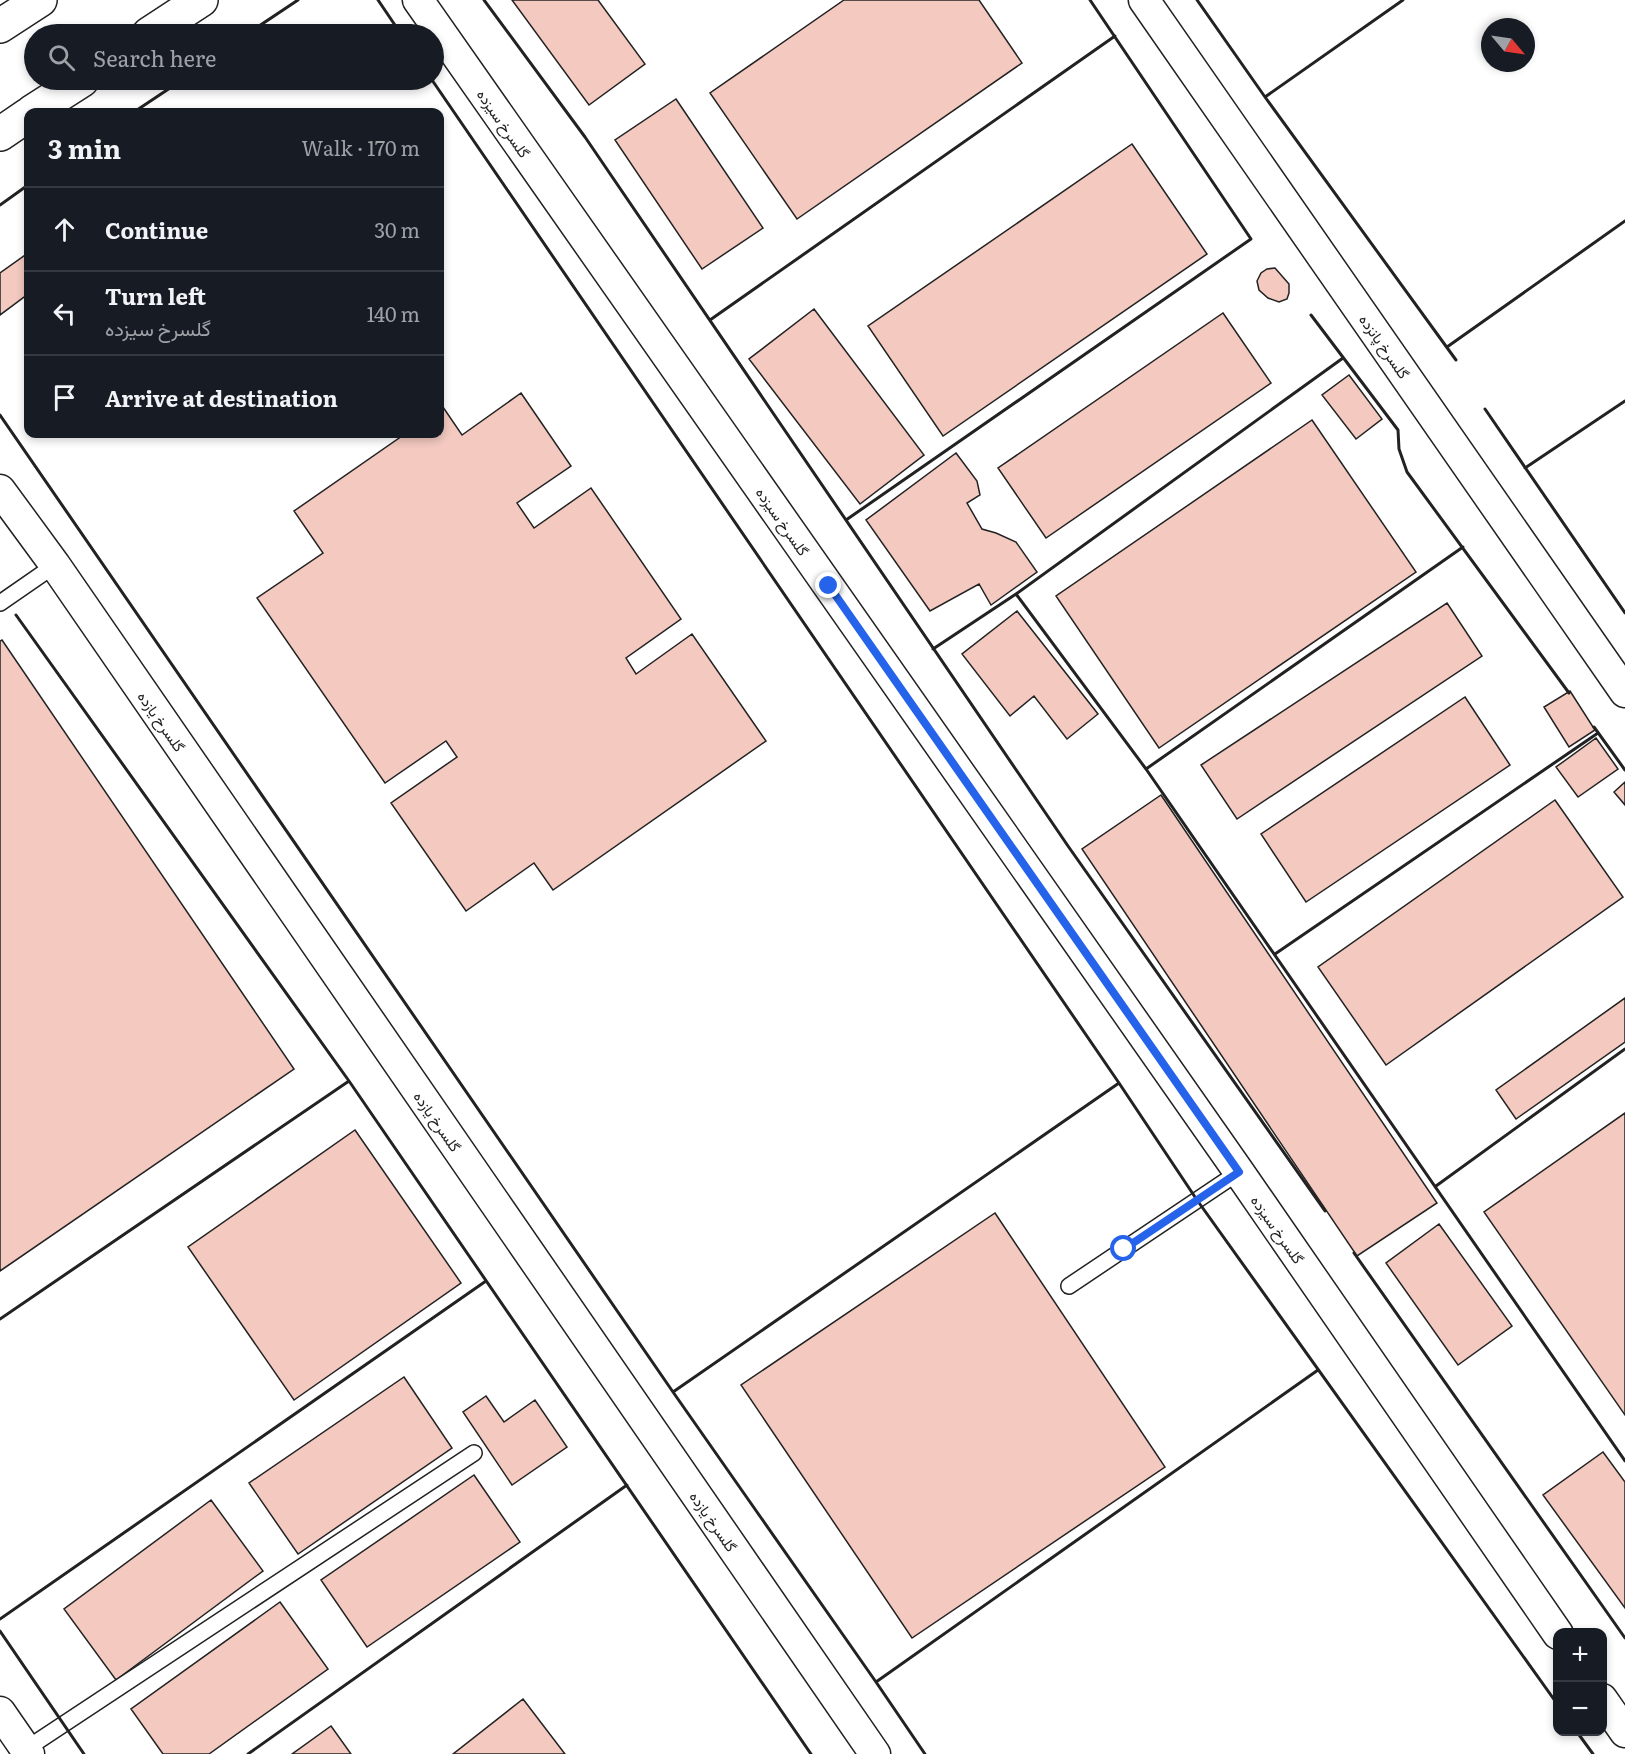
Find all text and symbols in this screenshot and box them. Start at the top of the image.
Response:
north arrow [1481,18,1535,72]
search box [24,24,444,90]
icon: search [45,41,78,74]
text: Search here [93,41,216,74]
street label: گلسرخ سیزده [471,84,536,163]
text: 3 min [48,128,121,167]
text: Walk · 170 m [302,132,420,162]
icon: ahead [48,213,81,246]
text: Continue [105,213,208,246]
text: 30 m [374,214,420,244]
text: Turn left [105,279,206,312]
icon: left [48,297,81,330]
text: 140 m [367,298,420,328]
street label: گلسرخ پانزده [1353,309,1416,384]
text: گلسرخ سیزده [105,312,211,342]
icon: arrive [48,381,81,414]
text: Arrive at destination [105,381,338,414]
street label: گلسرخ سیزده [750,482,815,561]
route end [815,572,841,598]
street label: گلسرخ یازده [132,686,192,757]
street label: گلسرخ یازده [408,1086,468,1157]
street label: گلسرخ سیزده [1245,1190,1310,1269]
route start [1110,1235,1136,1261]
street label: گلسرخ یازده [684,1486,744,1557]
map controls [1553,1628,1607,1736]
button: + [1553,1628,1607,1682]
button: − [1553,1682,1607,1736]

